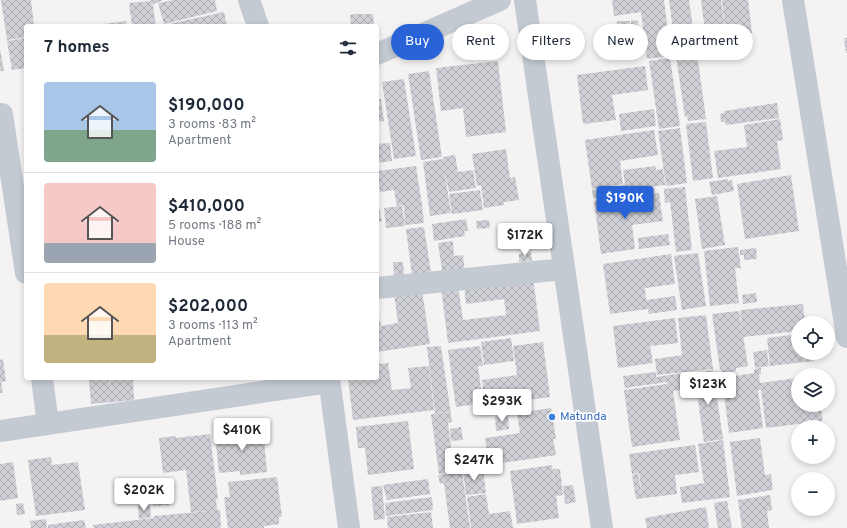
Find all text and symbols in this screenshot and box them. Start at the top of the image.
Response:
chip: Buy [391,24,444,60]
chip: Rent [452,24,509,60]
chip: Filters [517,24,585,60]
chip: New [593,24,648,60]
chip: Apartment [656,24,753,60]
text: 7 homes [44,37,110,59]
icon: filters [337,37,359,59]
text: $190,000 [168,95,245,117]
icon: home [76,98,124,146]
text: 3 rooms · 83 m² [168,117,256,133]
text: Apartment [168,133,231,149]
pin: $190K [597,186,653,220]
text: $190K [606,191,644,207]
text: $410,000 [168,196,245,218]
icon: home [76,199,124,247]
text: 5 rooms · 188 m² [168,218,261,234]
pin: $172K [497,223,553,257]
text: $172K [507,228,543,244]
text: House [168,234,205,250]
text: $202,000 [168,296,248,318]
icon: home [76,299,124,347]
map controls [791,316,835,516]
button: locate [791,316,835,360]
text: 3 rooms · 113 m² [168,318,258,334]
text: Apartment [168,334,231,350]
button: layers [791,368,835,412]
pin: $123K [680,372,736,406]
text: $123K [689,377,727,393]
pin: $293K [474,389,530,423]
text: $293K [482,394,522,410]
place label: Matunda [560,409,607,425]
marker: Matunda [547,412,557,422]
pin: $410K [214,418,270,452]
button: + [791,420,835,464]
text: $410K [222,423,262,439]
pin: $247K [446,448,502,482]
text: $247K [454,453,494,469]
button: − [791,472,835,516]
pin: $202K [116,478,172,512]
text: $202K [123,483,165,499]

